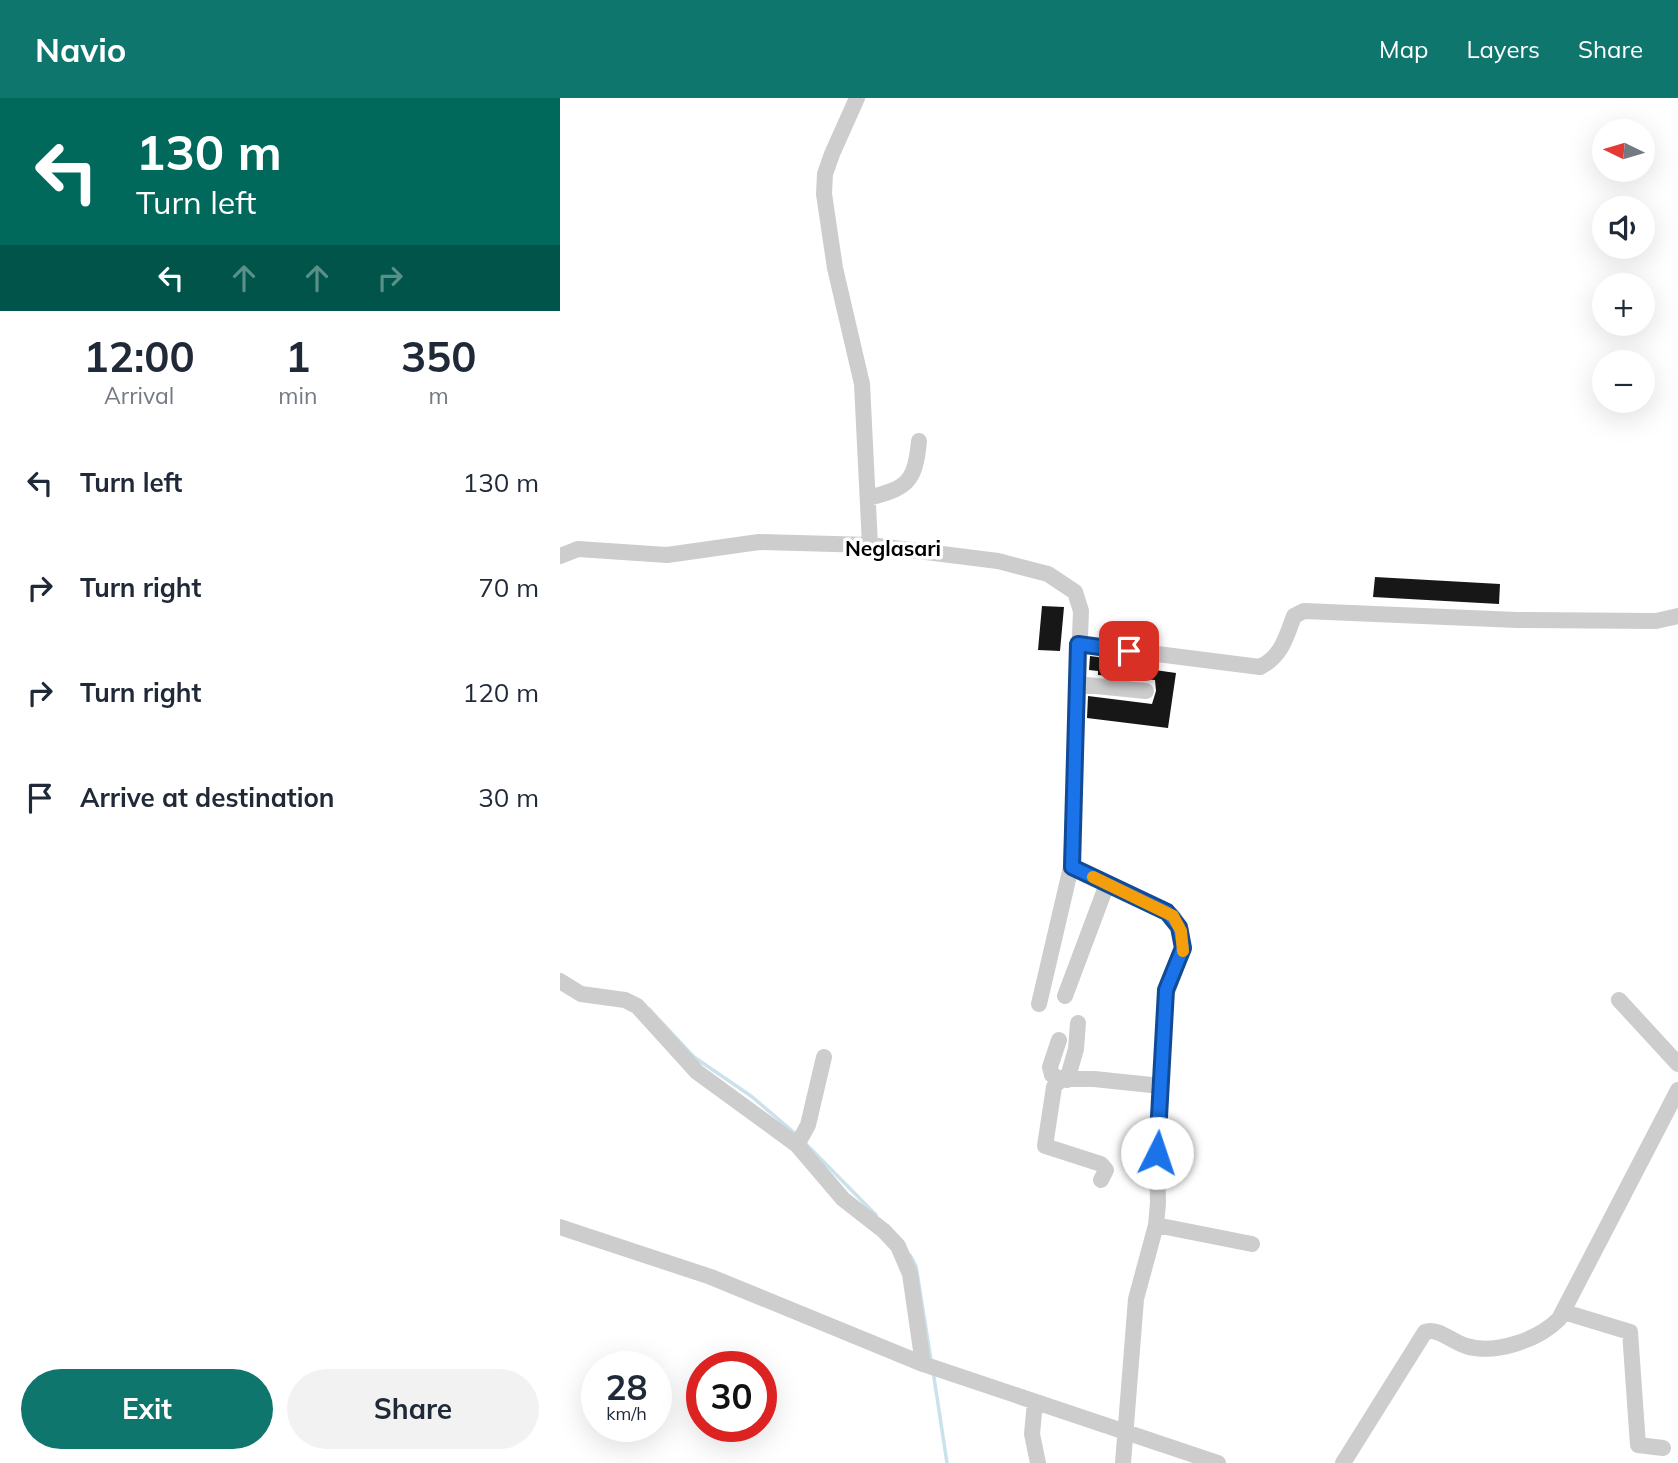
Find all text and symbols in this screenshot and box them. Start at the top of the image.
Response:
text: Navio [35,29,126,70]
text: Map [1379,34,1428,64]
text: Layers [1466,34,1540,64]
text: Share [1578,34,1643,64]
north arrow [1592,119,1656,182]
map controls [1592,119,1655,413]
text: 130 m [136,121,282,182]
icon: left [21,126,112,217]
text: Turn left [136,182,256,222]
button: sound [1592,196,1655,259]
icon: left [152,259,190,297]
icon: ahead [225,259,263,297]
icon: ahead [298,259,336,297]
icon: right [371,259,409,297]
button: + [1592,273,1655,336]
text: 12:00 [84,330,195,383]
text: 1 [285,330,310,383]
text: 350 [401,330,476,383]
button: − [1592,350,1655,413]
text: Arrival [104,381,174,410]
text: min [278,381,317,410]
text: m [429,381,449,410]
icon: left [21,464,59,502]
text: Turn left [80,466,182,499]
text: 130 m [463,466,539,499]
district label: Neglasari [845,535,941,561]
icon: right [21,569,59,607]
text: Turn right [80,571,201,604]
text: 70 m [478,571,539,604]
pin [1099,621,1159,681]
icon: arrive [1110,632,1148,670]
icon: right [21,674,59,712]
text: Turn right [80,676,201,709]
text: 120 m [463,676,539,709]
icon: arrive [21,779,59,817]
text: Arrive at destination [80,781,335,814]
text: 30 m [478,781,539,814]
position arrow [1120,1116,1194,1190]
speed limit sign: 30 [686,1351,777,1442]
text: 28 [605,1365,648,1409]
button: Exit [21,1369,273,1449]
button: Share [287,1369,539,1449]
text: km/h [606,1402,647,1425]

